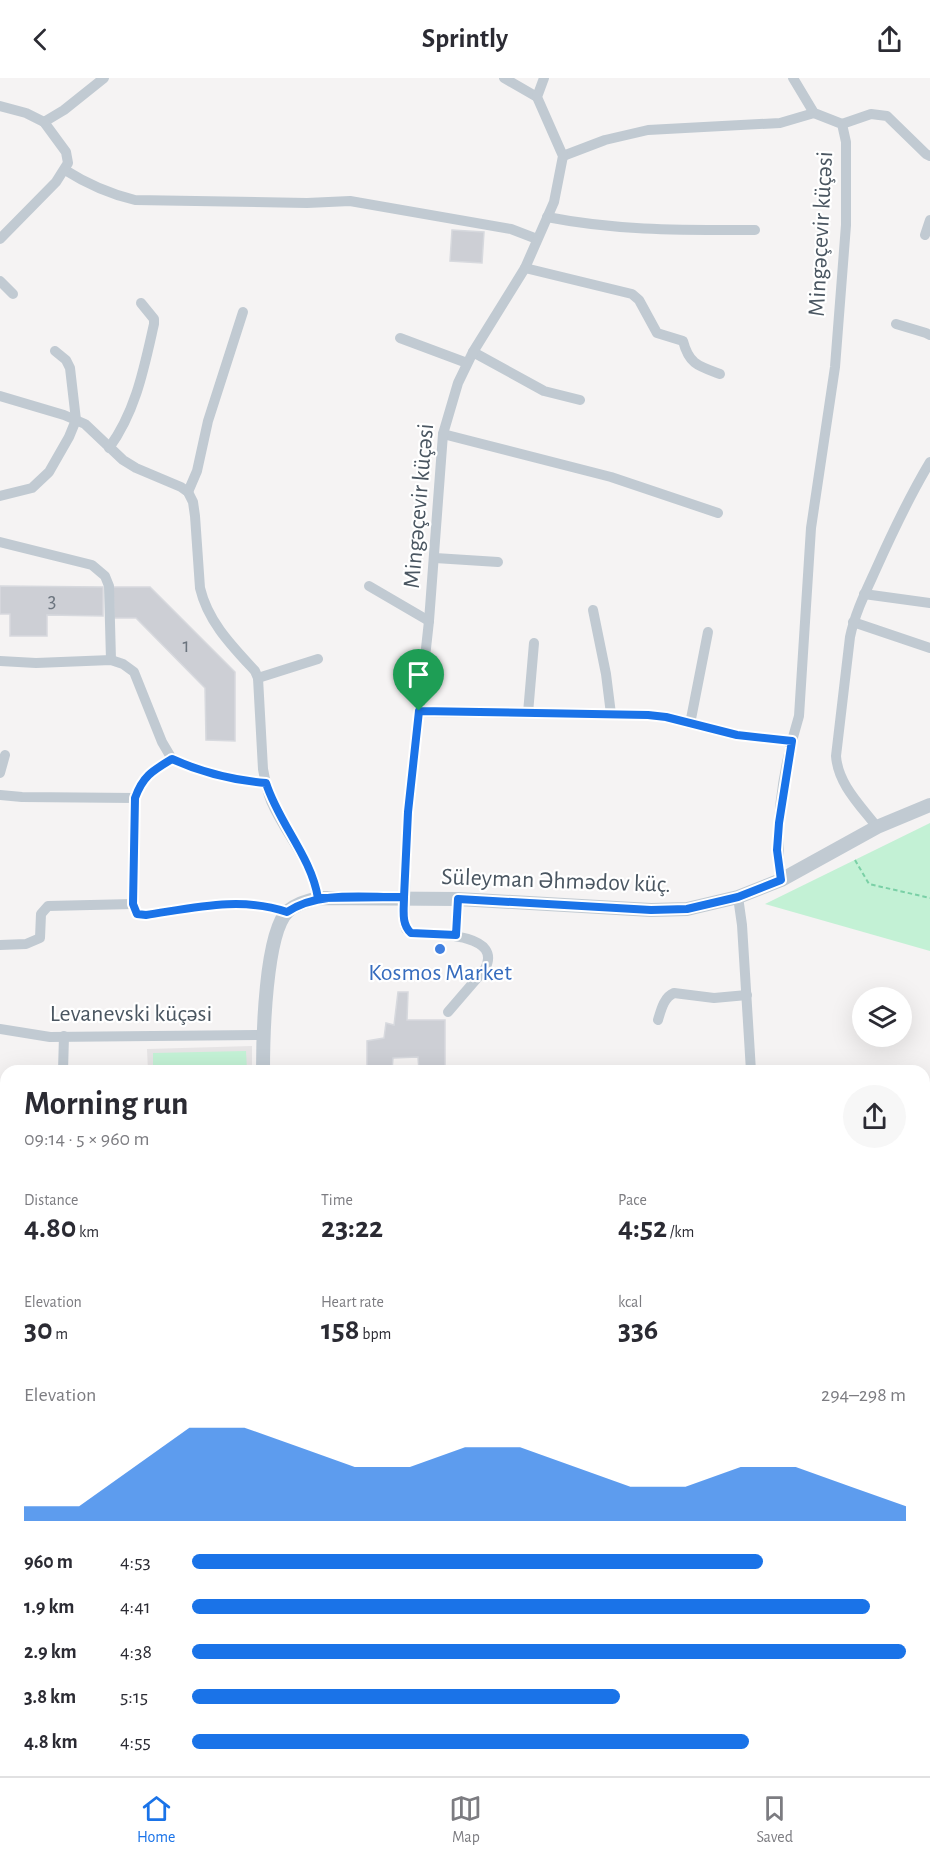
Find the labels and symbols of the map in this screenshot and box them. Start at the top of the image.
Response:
street label: Mingəçevir küçəsi [805,151,837,317]
street label: Mingəçevir küçəsi [400,423,438,589]
house number: 3 [48,590,56,611]
house number: 1 [182,635,190,656]
pin [393,649,444,711]
street label: Süleyman Əhmədov küç. [441,865,671,897]
marker: Kosmos Market [433,942,447,956]
place label: Kosmos Market [368,961,512,985]
street label: Levanevski küçəsi [50,1002,212,1026]

